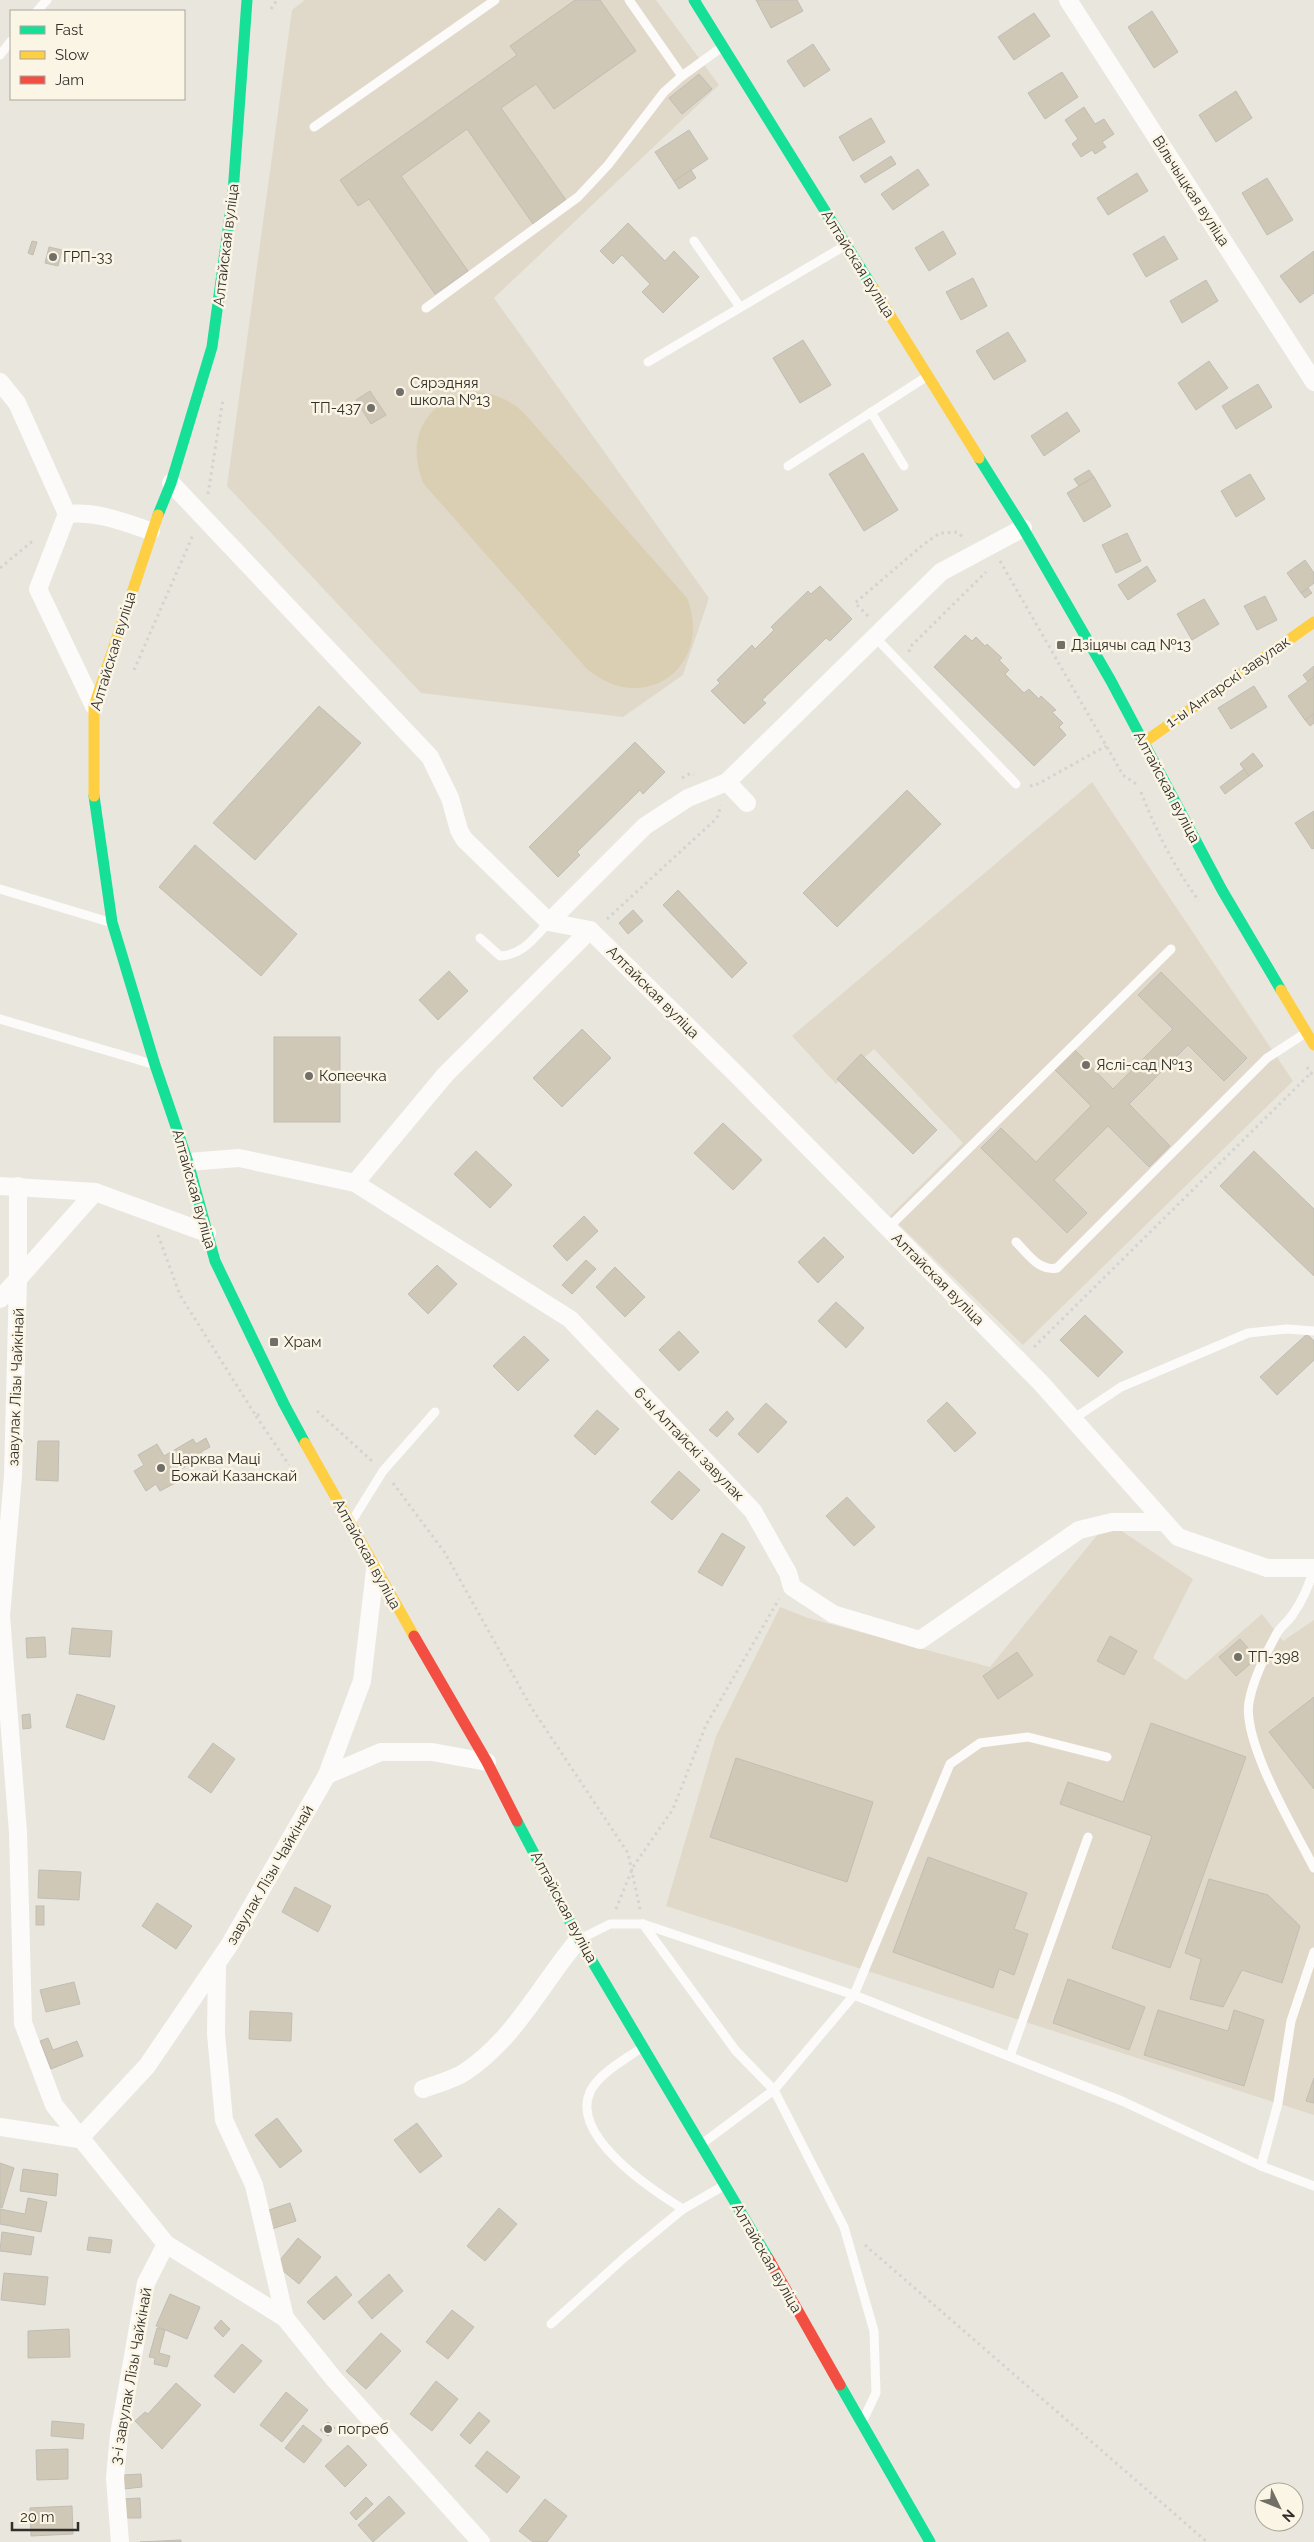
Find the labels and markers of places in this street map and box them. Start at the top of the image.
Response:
place label: ГРП-33 [63,248,113,266]
marker: ГРП-33 [47,251,59,263]
place label: Сярэдняя школа №13 [410,374,490,409]
marker: Сярэдняя школа №13 [394,386,406,398]
place label: ТП-437 [311,399,361,417]
marker: ТП-437 [365,402,377,414]
place label: Дзіцячы сад №13 [1071,636,1191,654]
marker: Дзіцячы сад №13 [1055,639,1067,651]
place label: Яслі-сад №13 [1096,1056,1192,1074]
marker: Яслі-сад №13 [1080,1059,1092,1071]
place label: Копеечка [319,1067,387,1085]
marker: Копеечка [303,1070,315,1082]
place label: Храм [284,1333,321,1351]
marker: Храм [268,1336,280,1348]
place label: Царква Маці Божай Казанскай [171,1450,297,1485]
marker: Царква Маці Божай Казанскай [155,1462,167,1474]
place label: ТП-398 [1248,1648,1299,1666]
marker: ТП-398 [1232,1651,1244,1663]
place label: погреб [338,2420,389,2438]
marker: погреб [322,2423,334,2435]

